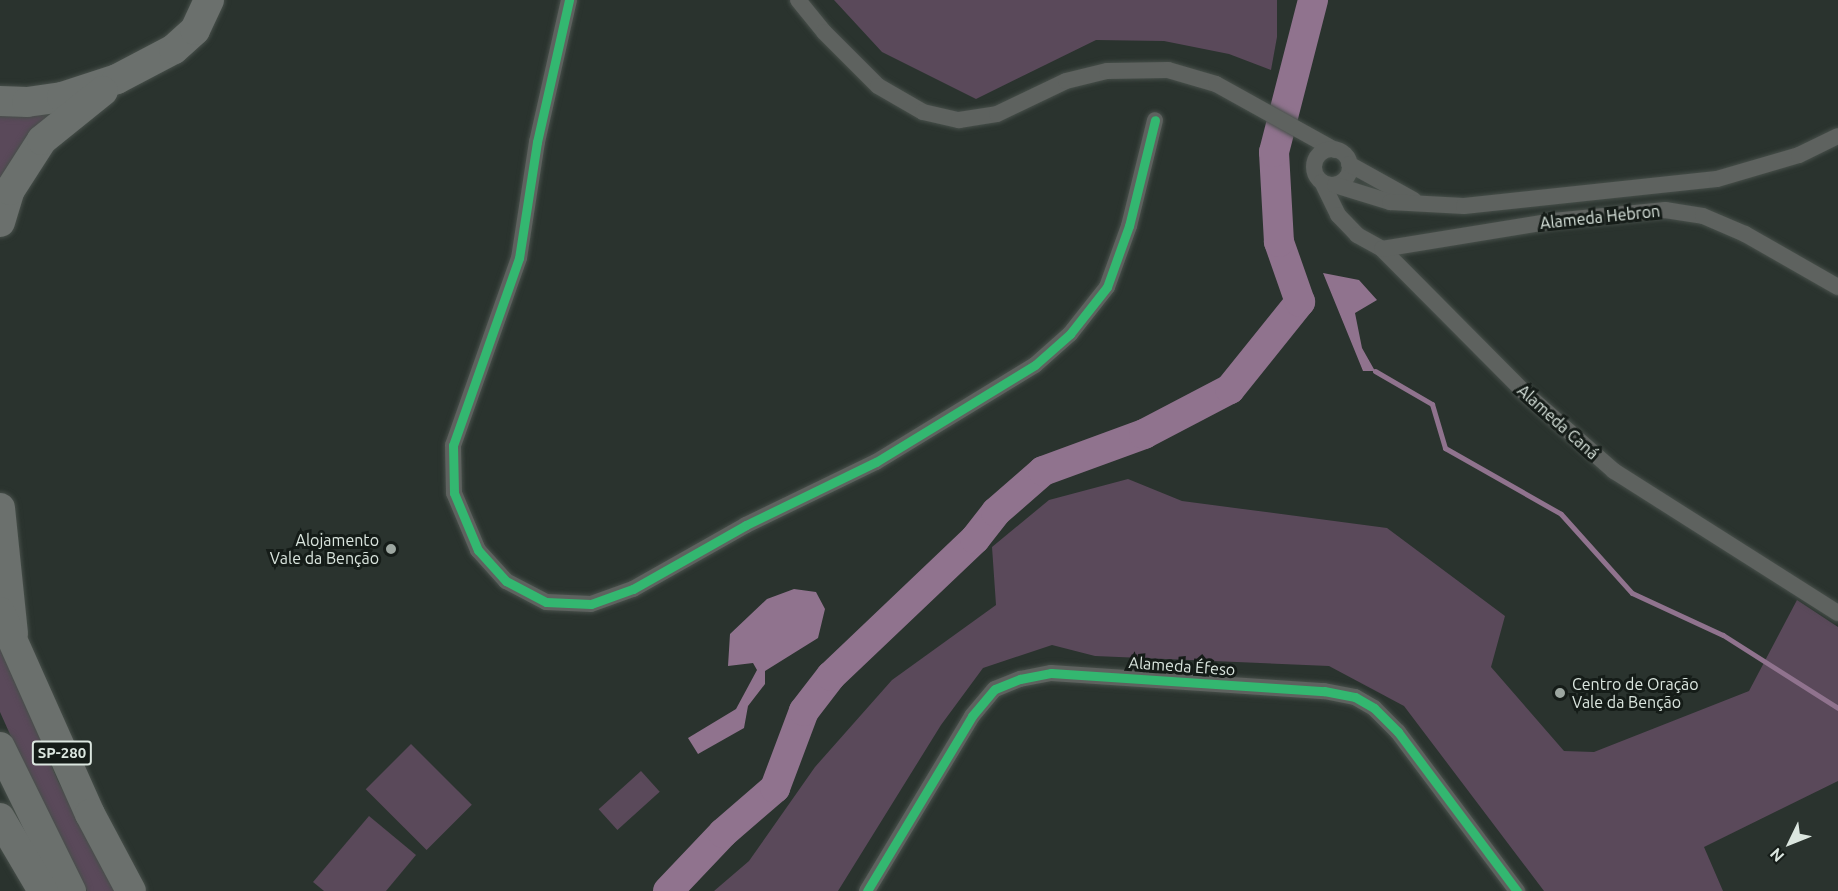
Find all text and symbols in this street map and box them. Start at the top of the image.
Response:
street label: Alameda Hebron [1539,201,1661,233]
street label: Alameda Caná [1514,381,1602,463]
place label: Alojamento Vale da Benção [270,530,379,568]
marker: Alojamento Vale da Benção [384,542,398,556]
street label: Alameda Éfeso [1128,653,1236,679]
place label: Centro de Oração Vale da Benção [1572,674,1699,712]
marker: Centro de Oração Vale da Benção [1553,686,1567,700]
road number: SP-280 [31,741,94,765]
north arrow [1760,813,1820,873]
text: N [1766,845,1787,866]

